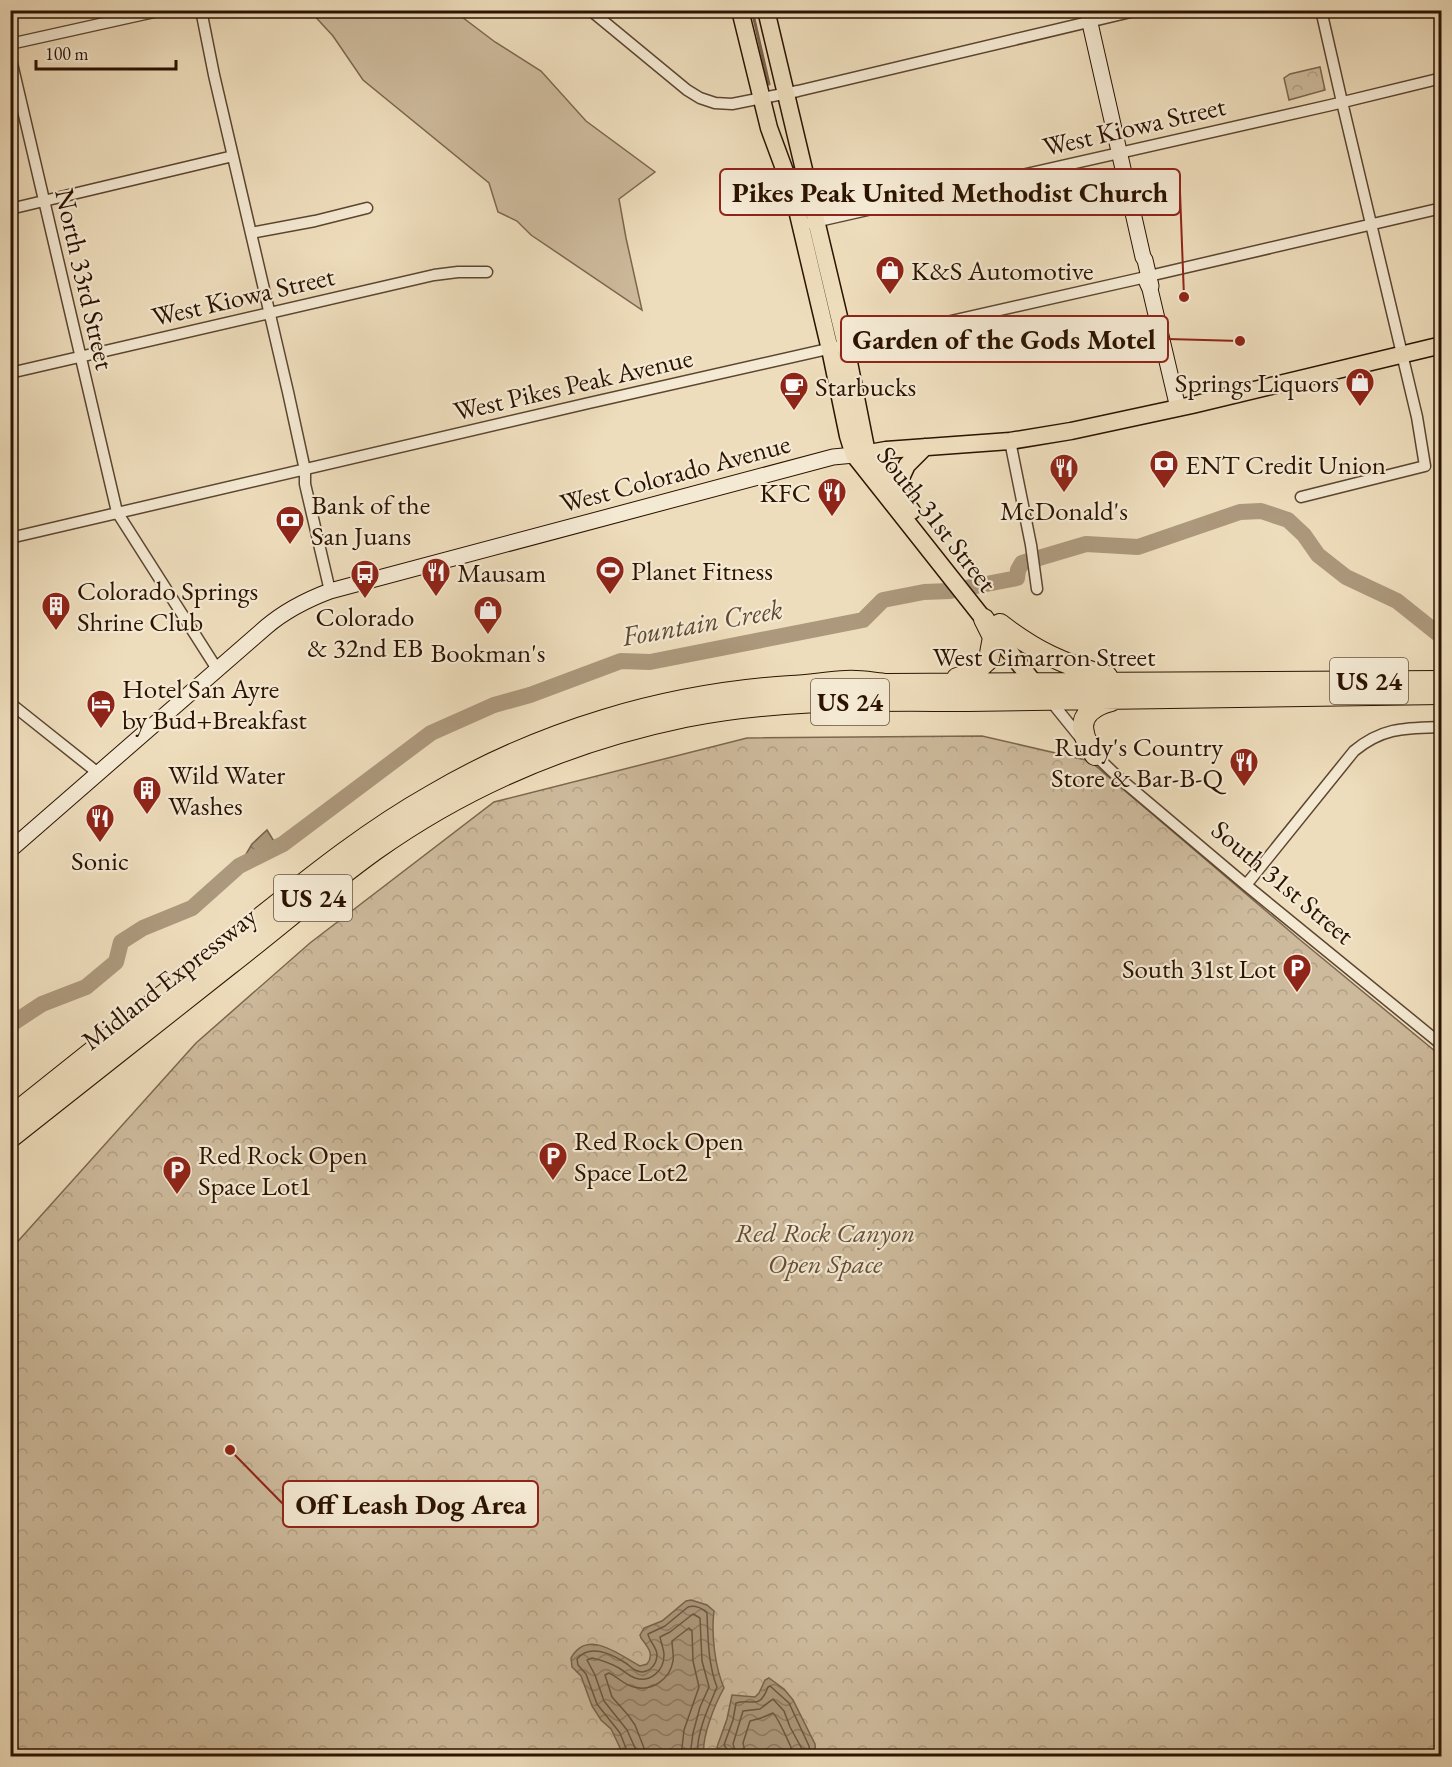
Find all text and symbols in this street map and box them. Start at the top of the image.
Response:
scale bar [36,33,176,71]
text: 100 m [45,42,89,65]
street label: West Kiowa Street [1039,88,1229,164]
callout: Pikes Peak United Methodist Church [720,169,1180,215]
text: Pikes Peak United Methodist Church [732,174,1169,210]
street label: North 33rd Street [47,185,123,374]
place label: K&S Automotive [911,253,1094,288]
shop icon: K&S Automotive [874,254,906,296]
street label: West Kiowa Street [148,258,338,334]
callout: Garden of the Gods Motel [841,316,1168,362]
text: Garden of the Gods Motel [852,321,1156,357]
street label: West Pikes Peak Avenue [450,339,696,429]
place label: Springs Liquors [1175,365,1339,400]
shop icon: Springs Liquors [1344,366,1376,408]
place label: Starbucks [815,369,916,404]
cafe icon: Starbucks [778,370,810,412]
street label: West Colorado Avenue [556,425,794,521]
street label: South 31st Street [869,439,1005,599]
place label: ENT Credit Union [1185,447,1386,482]
bank icon: ENT Credit Union [1148,448,1180,490]
restaurant icon: McDonald's [1048,452,1080,494]
place label: KFC [760,475,811,510]
restaurant icon: KFC [816,476,848,518]
place label: Bank of the San Juans [311,487,430,553]
place label: McDonald's [1000,493,1128,528]
bank icon: Bank of the San Juans [274,504,306,546]
place label: Planet Fitness [631,553,773,588]
sports icon: Planet Fitness [594,554,626,596]
place label: Mausam [457,555,546,590]
restaurant icon: Mausam [420,556,452,598]
bus stop icon: Colorado & 32nd EB [349,558,381,600]
place label: Colorado Springs Shrine Club [77,573,258,639]
building icon: Colorado Springs Shrine Club [40,590,72,632]
water label: Fountain Creek [618,590,785,654]
shop icon: Bookman's [472,594,504,636]
place label: Colorado & 32nd EB [307,599,423,665]
place label: Bookman's [431,635,546,670]
street label: West Cimarron Street [932,639,1156,674]
road number: US 24 [1330,658,1408,704]
place label: Hotel San Ayre by Bud+Breakfast [122,671,307,737]
road number: US 24 [811,679,889,725]
hotel icon: Hotel San Ayre by Bud+Breakfast [85,688,117,730]
place label: Rudy's Country Store & Bar-B-Q [1051,729,1226,795]
restaurant icon: Rudy's Country Store & Bar-B-Q [1228,746,1260,788]
place label: Wild Water Washes [168,757,285,823]
building icon: Wild Water Washes [131,774,163,816]
restaurant icon: Sonic [84,802,116,844]
street label: South 31st Street [1204,812,1362,952]
place label: Sonic [71,843,129,878]
road number: US 24 [274,875,352,921]
street label: Midland Expressway [74,898,264,1057]
place label: South 31st Lot [1122,951,1277,986]
parking icon: South 31st Lot [1281,952,1313,994]
place label: Red Rock Open Space Lot2 [574,1123,744,1189]
place label: Red Rock Open Space Lot1 [198,1137,368,1203]
parking icon: Red Rock Open Space Lot2 [537,1140,569,1182]
parking icon: Red Rock Open Space Lot1 [161,1154,193,1196]
park label: Red Rock Canyon Open Space [735,1215,915,1281]
callout: Off Leash Dog Area [283,1481,538,1527]
text: Off Leash Dog Area [295,1486,527,1522]

